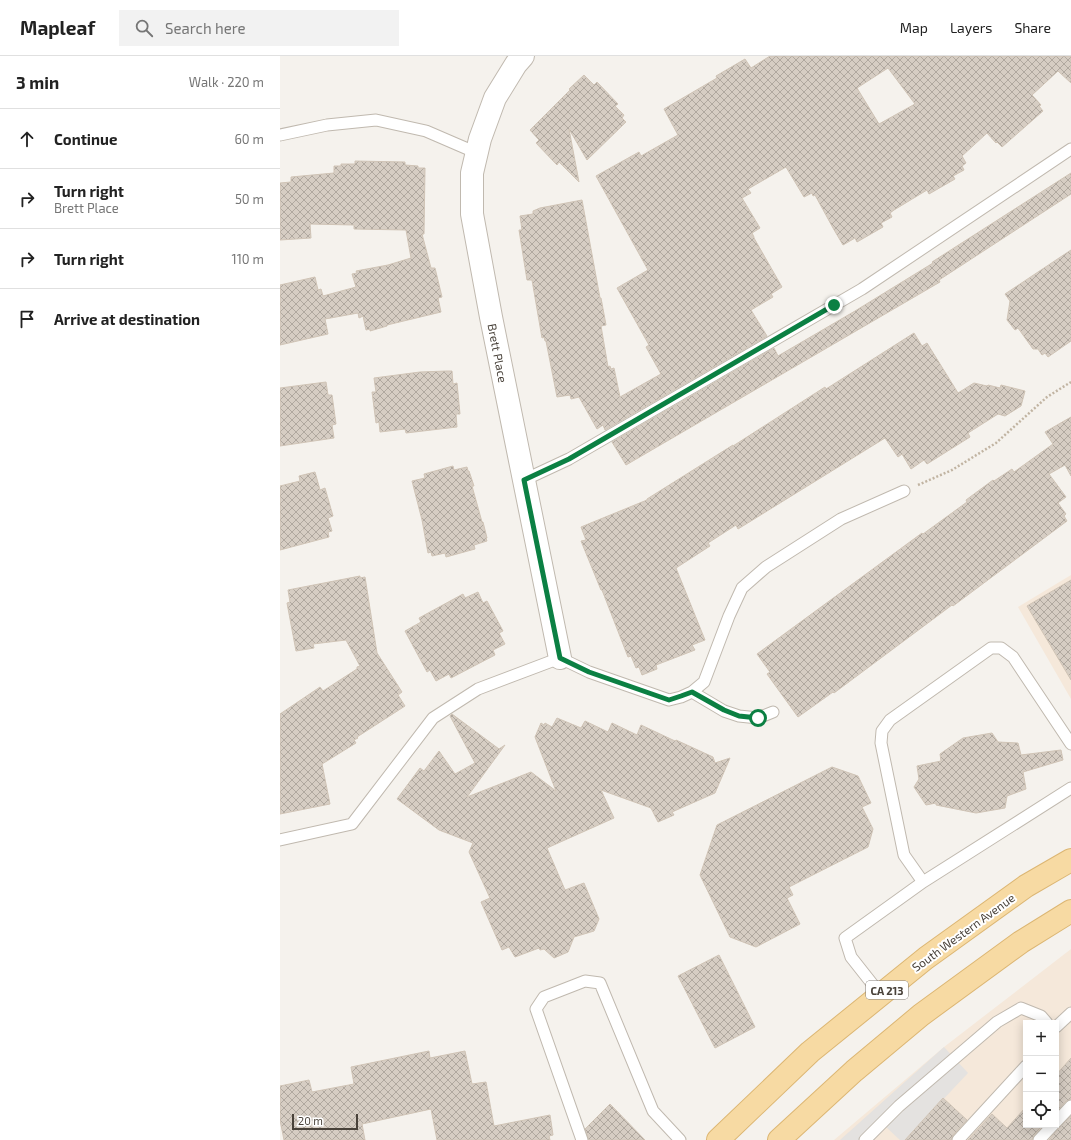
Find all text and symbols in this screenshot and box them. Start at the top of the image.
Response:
search box [119,10,399,46]
text: Mapleaf [20,16,95,39]
icon: search [133,17,155,39]
text: Search here [165,19,246,37]
text: Map [900,19,928,36]
text: Layers [950,19,992,36]
text: Share [1014,19,1051,36]
text: 3 min [16,72,59,92]
text: Walk · 220 m [189,74,264,90]
icon: ahead [16,128,38,150]
text: Continue [54,130,117,148]
text: 60 m [234,131,264,147]
text: Turn right [54,182,124,200]
icon: right [16,188,38,210]
text: 50 m [235,191,264,207]
text: Brett Place [54,200,119,216]
icon: right [16,248,38,270]
text: Turn right [54,250,124,268]
text: 110 m [232,251,264,267]
route end [825,296,843,314]
icon: arrive [16,308,38,330]
text: Arrive at destination [54,310,200,328]
street label: Brett Place [485,322,511,384]
route start [749,709,767,727]
street label: South Western Avenue [909,890,1017,974]
road number: CA 213 [866,981,908,999]
map controls [1023,1020,1059,1128]
button: + [1023,1020,1059,1056]
button: − [1023,1056,1059,1092]
button: locate [1023,1092,1059,1128]
scale bar [292,1112,358,1131]
text: 20 m [298,1114,323,1127]

